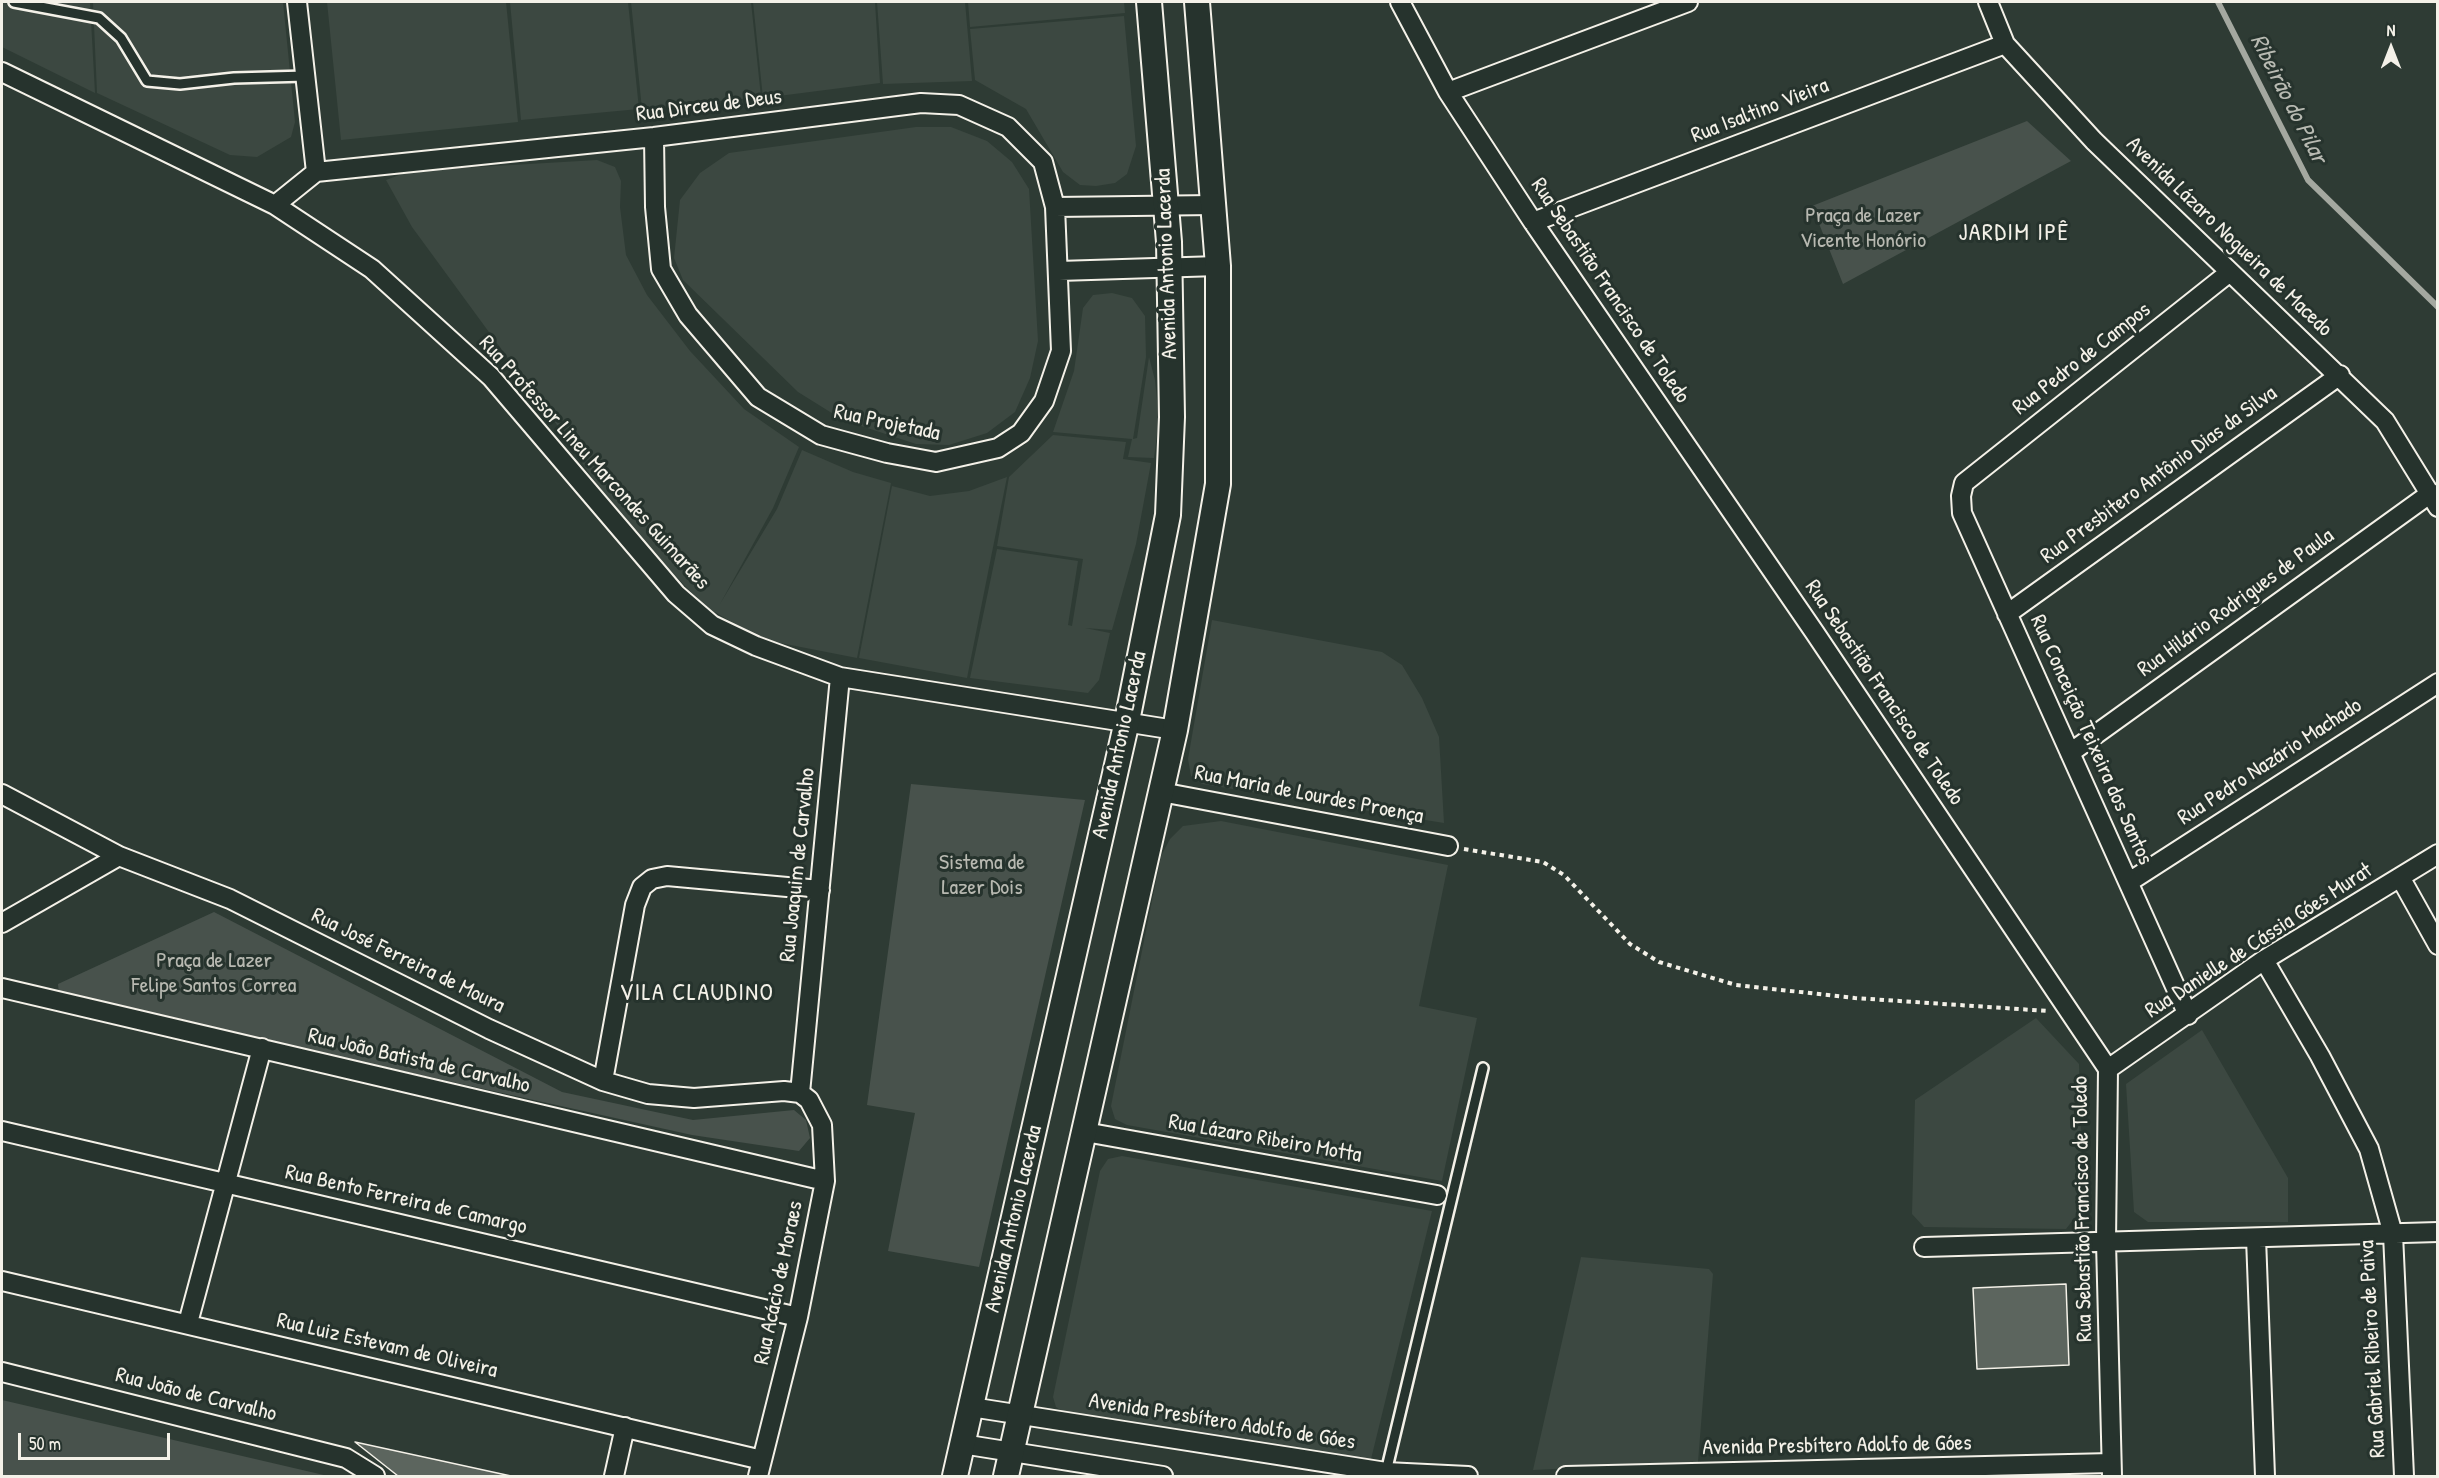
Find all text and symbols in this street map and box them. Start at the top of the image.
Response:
north arrow [2361,18,2421,78]
text: N [2387,19,2395,41]
water label: Ribeirão do Pilar [2243,29,2333,169]
street label: Rua Isaltino Vieira [1688,73,1832,149]
street label: Rua Dirceu de Deus [635,84,783,128]
street label: Avenida Lázaro Nogueira de Macedo [2120,131,2338,343]
street label: Avenida Antonio Lacerda [1150,168,1184,360]
street label: Rua Sebastião Francisco de Toledo [1525,173,1695,409]
park label: Praça de Lazer Vicente Honório [1800,203,1926,254]
district label: JARDIM IPÊ [1958,220,2070,248]
street label: Rua Pedro de Campos [2008,297,2156,421]
street label: Rua Professor Lineu Marcondes Guimarães [473,331,715,595]
street label: Rua Presbitero Antônio Dias da Silva [2036,380,2282,570]
street label: Rua Projetada [832,399,942,447]
street label: Rua Hilário Rodrigues de Paula [2133,523,2339,683]
street label: Rua Sebastião Francisco de Toledo [1799,575,1969,811]
street label: Rua Conceição Teixeira dos Santos [2024,611,2158,869]
street label: Avenida Antonio Lacerda [1087,649,1153,841]
street label: Rua Pedro Nazário Machado [2173,693,2367,831]
street label: Rua Maria de Lourdes Proença [1192,760,1426,830]
street label: Rua Joaquim de Carvalho [775,767,821,963]
park label: Sistema de Lazer Dois [939,850,1025,902]
street label: Rua Danielle de Cássia Góes Murat [2141,858,2377,1024]
street label: Rua José Ferreira de Moura [307,903,509,1019]
park label: Praça de Lazer Felipe Santos Correa [132,948,296,999]
district label: VILA CLAUDINO [620,980,774,1008]
street label: Rua João Batista de Carvalho [305,1023,533,1099]
street label: Rua Sebastião Francisco de Toledo [2067,1076,2099,1342]
street label: Rua Lázaro Ribeiro Motta [1166,1109,1364,1169]
street label: Avenida Antonio Lacerda [980,1123,1048,1315]
street label: Rua Bento Ferreira de Camargo [283,1159,529,1241]
street label: Rua Acácio de Moraes [749,1199,809,1367]
street label: Rua Gabriel Ribeiro de Paiva [2354,1240,2392,1458]
street label: Rua Luiz Estevam de Oliveira [274,1308,500,1384]
street label: Rua João de Carvalho [113,1362,279,1428]
street label: Avenida Presbítero Adolfo de Góes [1087,1388,1357,1456]
scale bar [21,1421,172,1459]
street label: Avenida Presbítero Adolfo de Góes [1702,1430,1972,1462]
text: 50 m [29,1431,61,1456]

